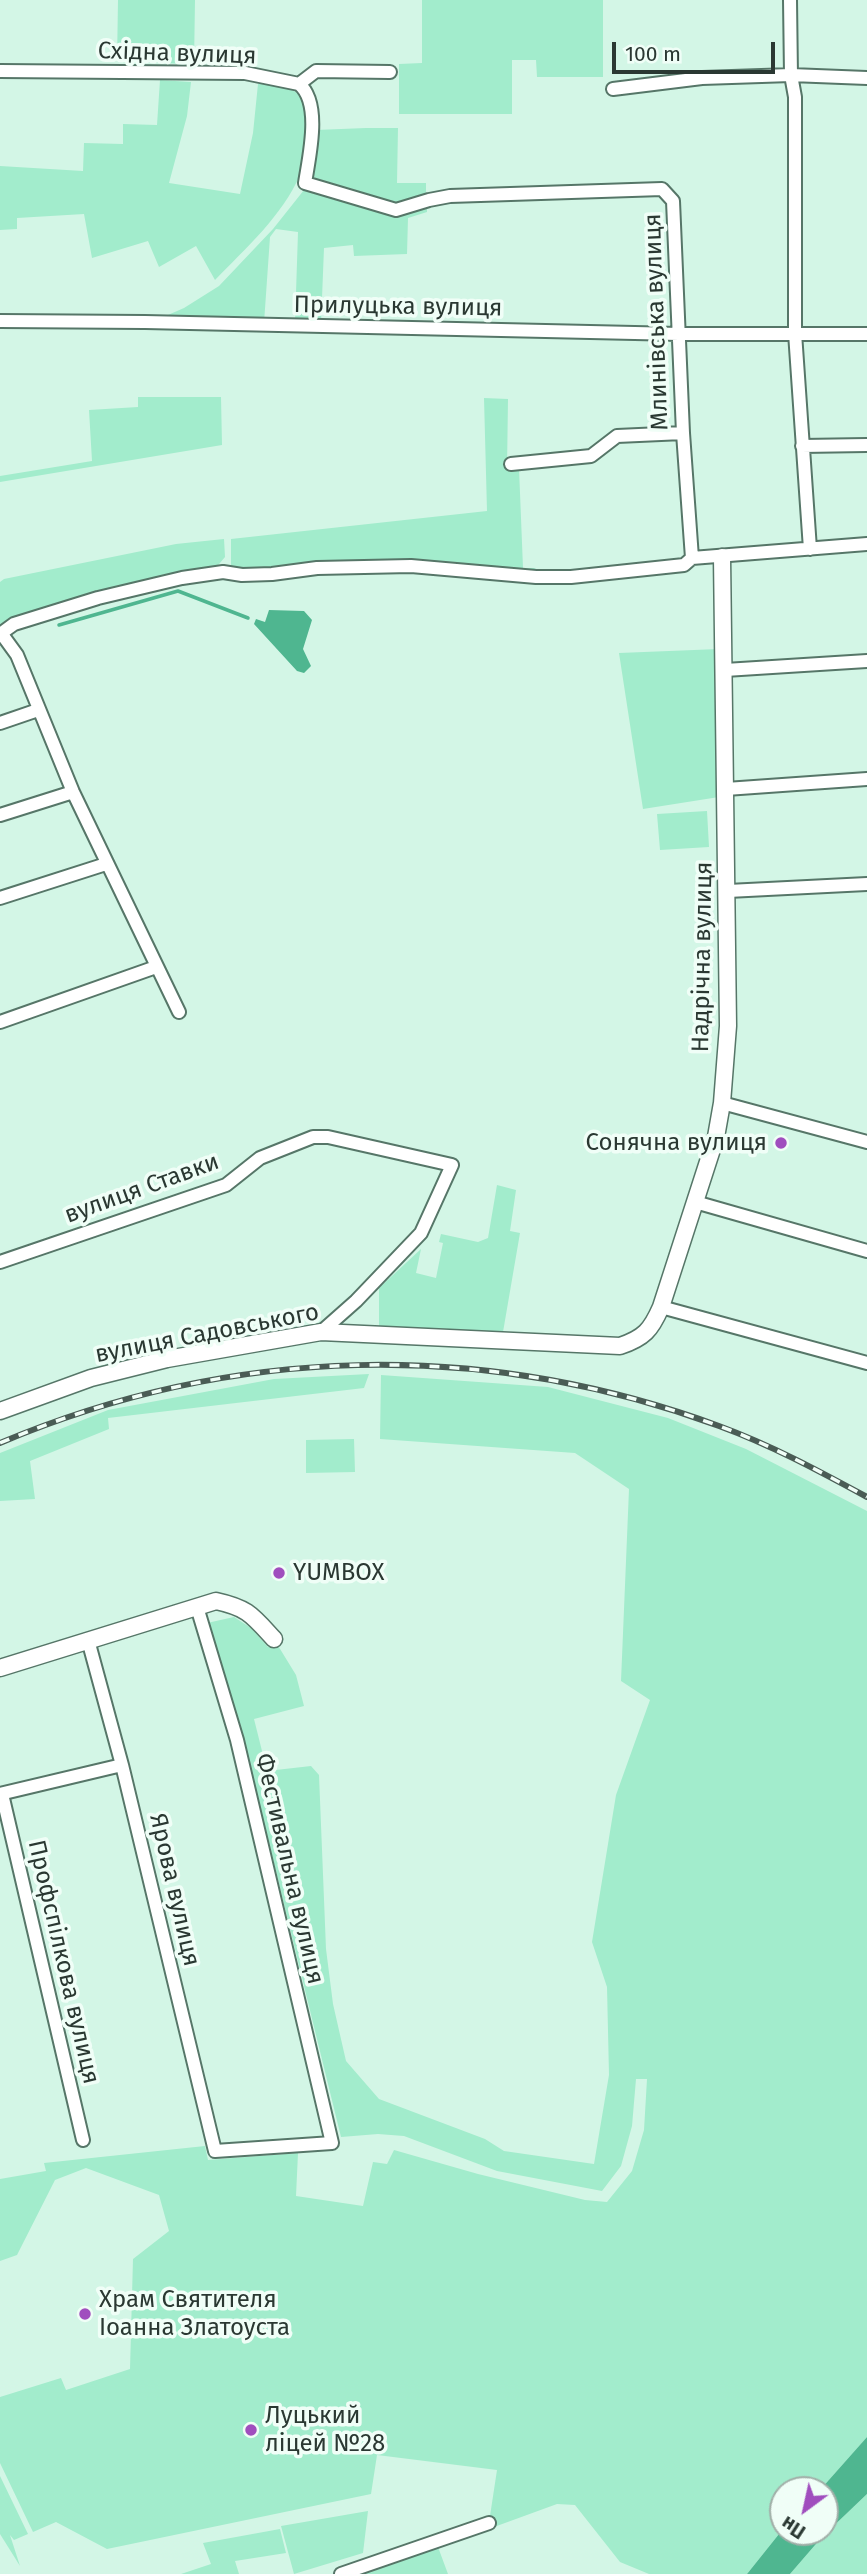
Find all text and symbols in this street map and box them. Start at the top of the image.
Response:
scale bar [615,28,778,72]
street label: Східна вулиця [97,37,257,71]
text: 100 m [625,41,681,67]
street label: Млинівська вулиця [639,213,675,431]
street label: Прилуцька вулиця [293,291,503,323]
street label: Надрічна вулиця [687,861,719,1053]
place label: Сонячна вулиця [585,1129,767,1157]
marker: Сонячна вулиця [773,1135,789,1151]
street label: вулиця Ставки [61,1148,223,1230]
street label: вулиця Садовського [93,1298,321,1370]
place label: YUMBOX [293,1559,385,1587]
marker: YUMBOX [271,1565,287,1581]
street label: Фестивальна вулиця [248,1751,330,1987]
street label: Ярова вулиця [142,1811,206,1969]
street label: Профспілкова вулиця [21,1837,105,2087]
place label: Храм Святителя Іоанна Златоуста [99,2286,290,2342]
marker: Храм Святителя Іоанна Златоуста [77,2306,93,2322]
place label: Луцький ліцей №28 [265,2402,385,2458]
marker: Луцький ліцей №28 [243,2422,259,2438]
north arrow [769,2476,839,2546]
text: Пн [777,2511,810,2543]

